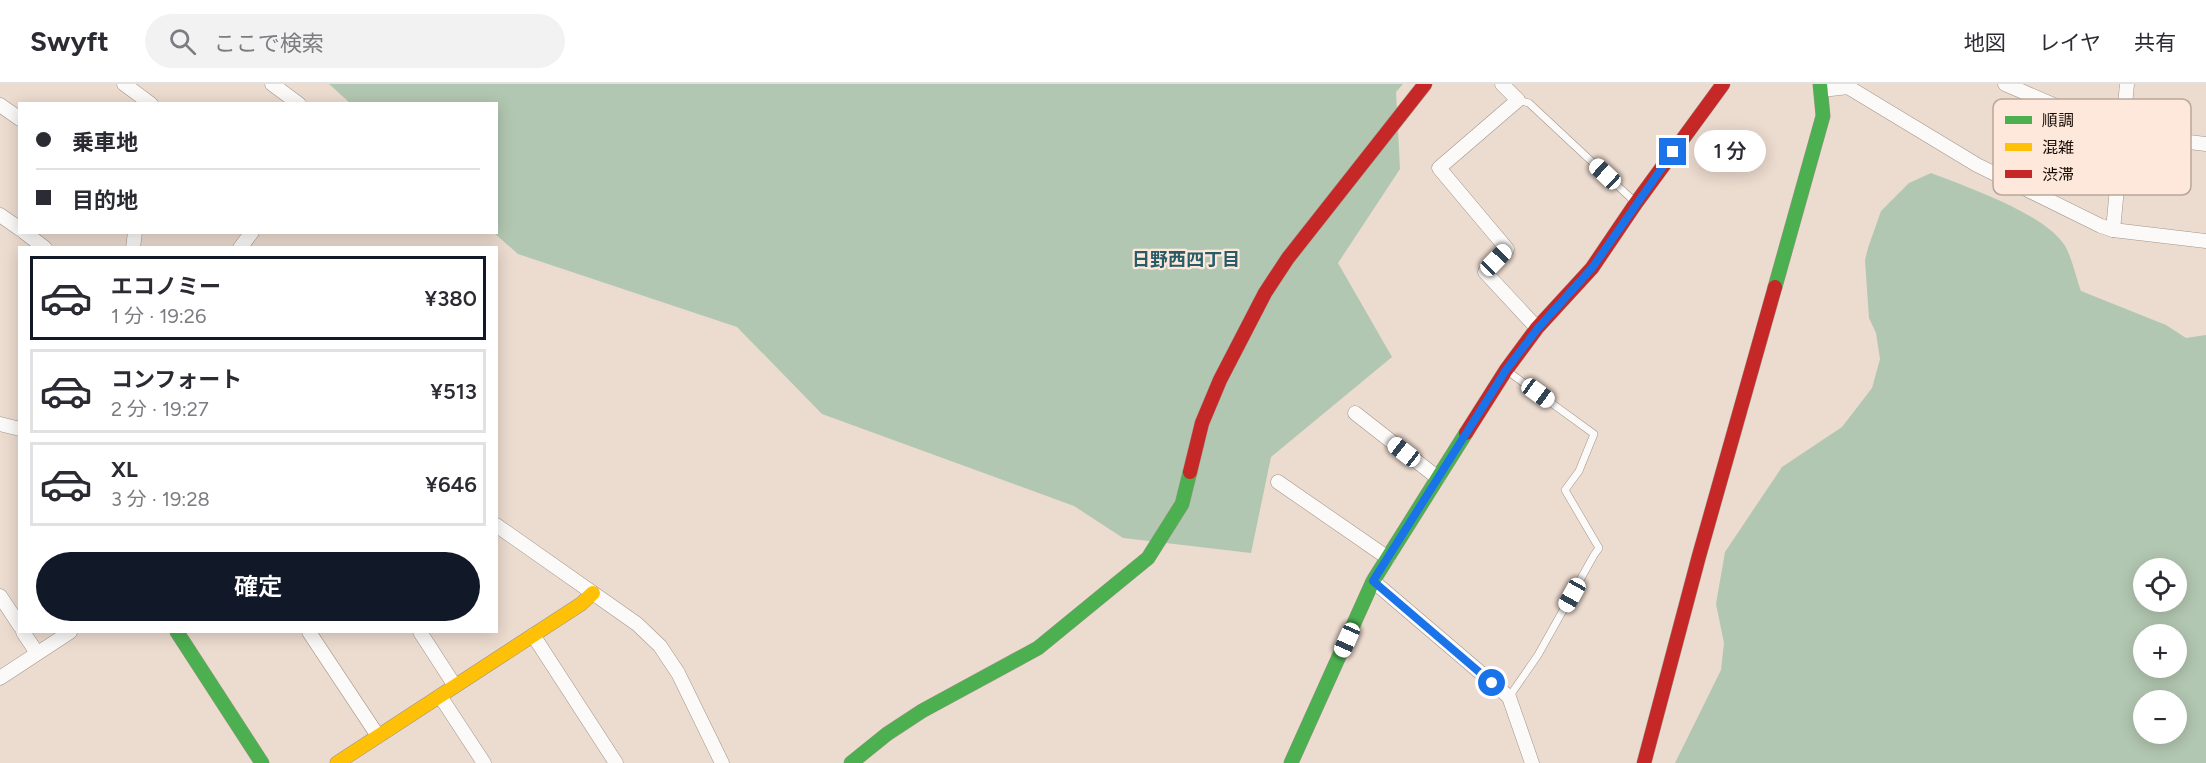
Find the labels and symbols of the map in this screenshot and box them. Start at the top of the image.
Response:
legend [1993,99,2191,195]
text: 順調 [2042,111,2074,130]
callout: 1 分 [1694,131,1766,173]
route end [1659,138,1686,165]
text: 混雑 [2042,138,2074,157]
car [1586,155,1624,193]
text: 渋滞 [2042,165,2074,184]
car [1477,241,1515,279]
district label: 日野西四丁目 [1132,249,1240,271]
car [1518,375,1558,411]
car [1384,434,1424,470]
car [1555,575,1589,615]
car [1331,620,1363,660]
route start [1478,669,1505,696]

